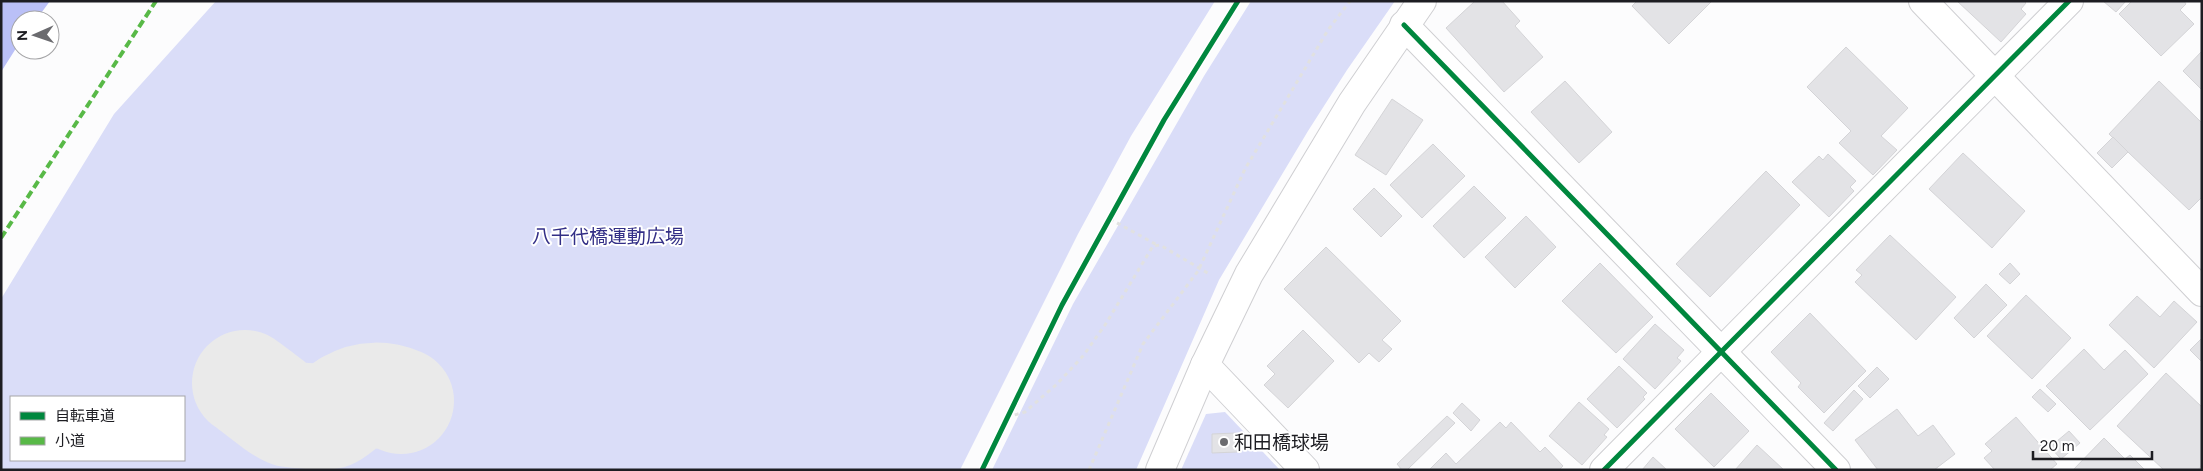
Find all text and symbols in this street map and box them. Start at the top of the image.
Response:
north arrow [10,10,60,60]
text: N [14,30,31,41]
park label: 八千代橋運動広場 [532,225,684,248]
legend [10,396,185,461]
text: 自転車道 [55,407,115,425]
scale bar [2033,428,2152,460]
place label: 和田橋球場 [1234,431,1329,454]
text: 小道 [55,432,85,450]
marker: 和田橋球場 [1218,436,1230,448]
text: 20 m [2040,437,2074,455]

